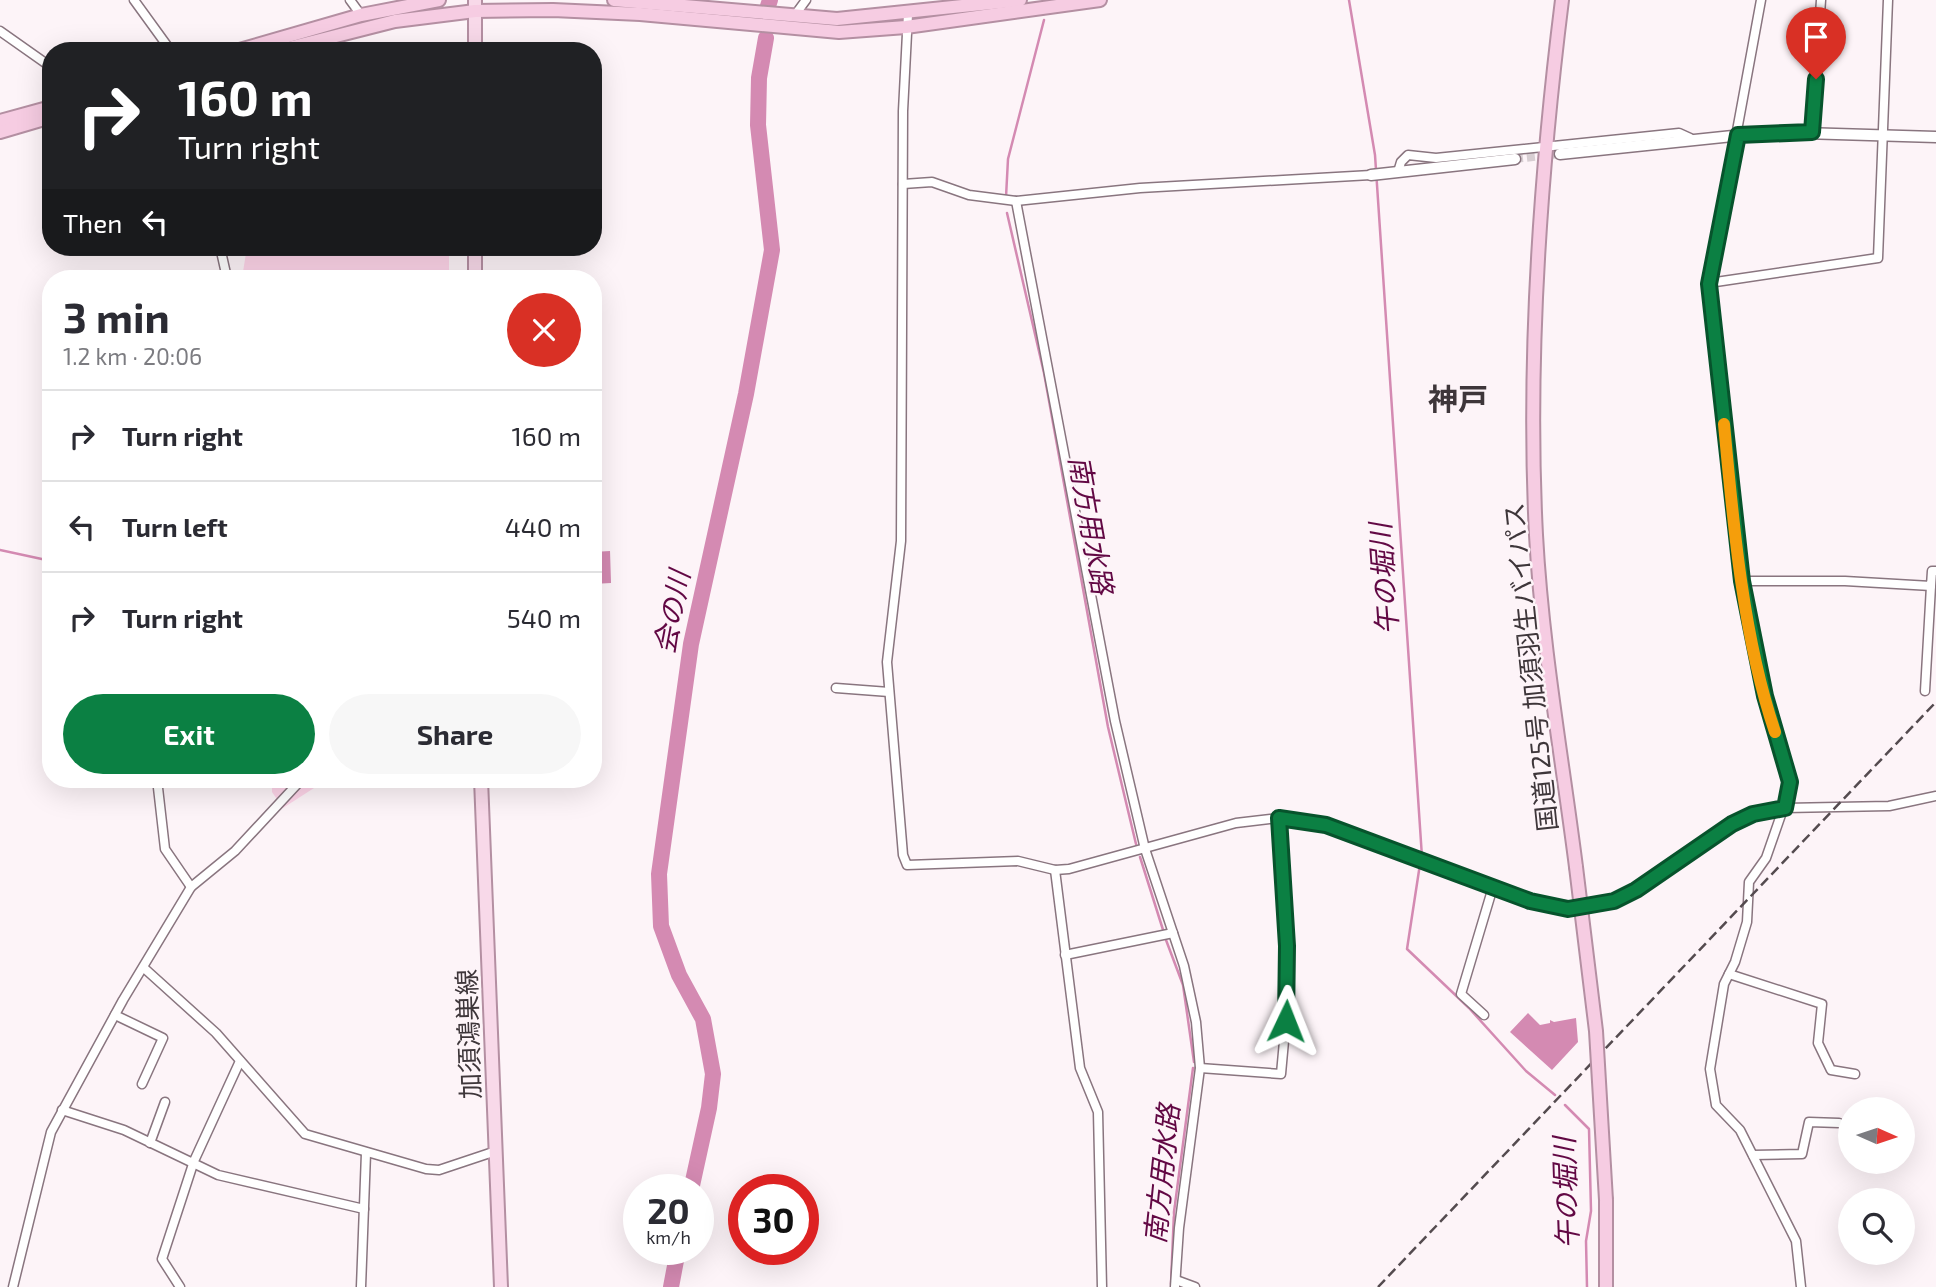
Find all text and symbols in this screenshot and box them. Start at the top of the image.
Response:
pin [1786,7,1846,79]
icon: arrive [1797,18,1835,56]
text: 160 m [178,67,313,126]
icon: right [63,70,154,161]
text: Turn right [178,127,320,165]
icon: left [136,203,174,241]
text: Then [63,207,122,238]
text: 3 min [63,291,170,341]
button: close [507,293,581,367]
text: 1.2 km · 20:06 [63,342,202,370]
district label: 神戸 [1428,380,1488,416]
icon: right [63,417,101,455]
text: Turn right [122,420,243,451]
text: 160 m [512,420,581,451]
water label: 南方用水路 [1063,453,1121,599]
street label: 国道125号 加須羽生バイパス [1497,501,1562,833]
icon: left [63,508,101,546]
text: Turn left [122,511,228,542]
text: 440 m [505,511,581,542]
water label: 午の堀川 [1362,519,1404,636]
water label: 会の川 [646,564,696,656]
icon: right [63,599,101,637]
text: Turn right [122,602,243,633]
text: 540 m [507,602,581,633]
button: Exit [63,694,315,774]
button: Share [329,694,581,774]
street label: 加須鴻巣線 [450,969,485,1100]
position arrow [1249,984,1323,1058]
north arrow [1838,1097,1914,1174]
map controls [1838,1097,1915,1265]
water label: 南方用水路 [1137,1101,1185,1245]
water label: 午の堀川 [1546,1133,1584,1250]
speed limit sign: 30 [728,1174,819,1265]
button: search [1838,1188,1915,1265]
text: 20 [647,1189,690,1231]
text: km/h [646,1226,691,1248]

